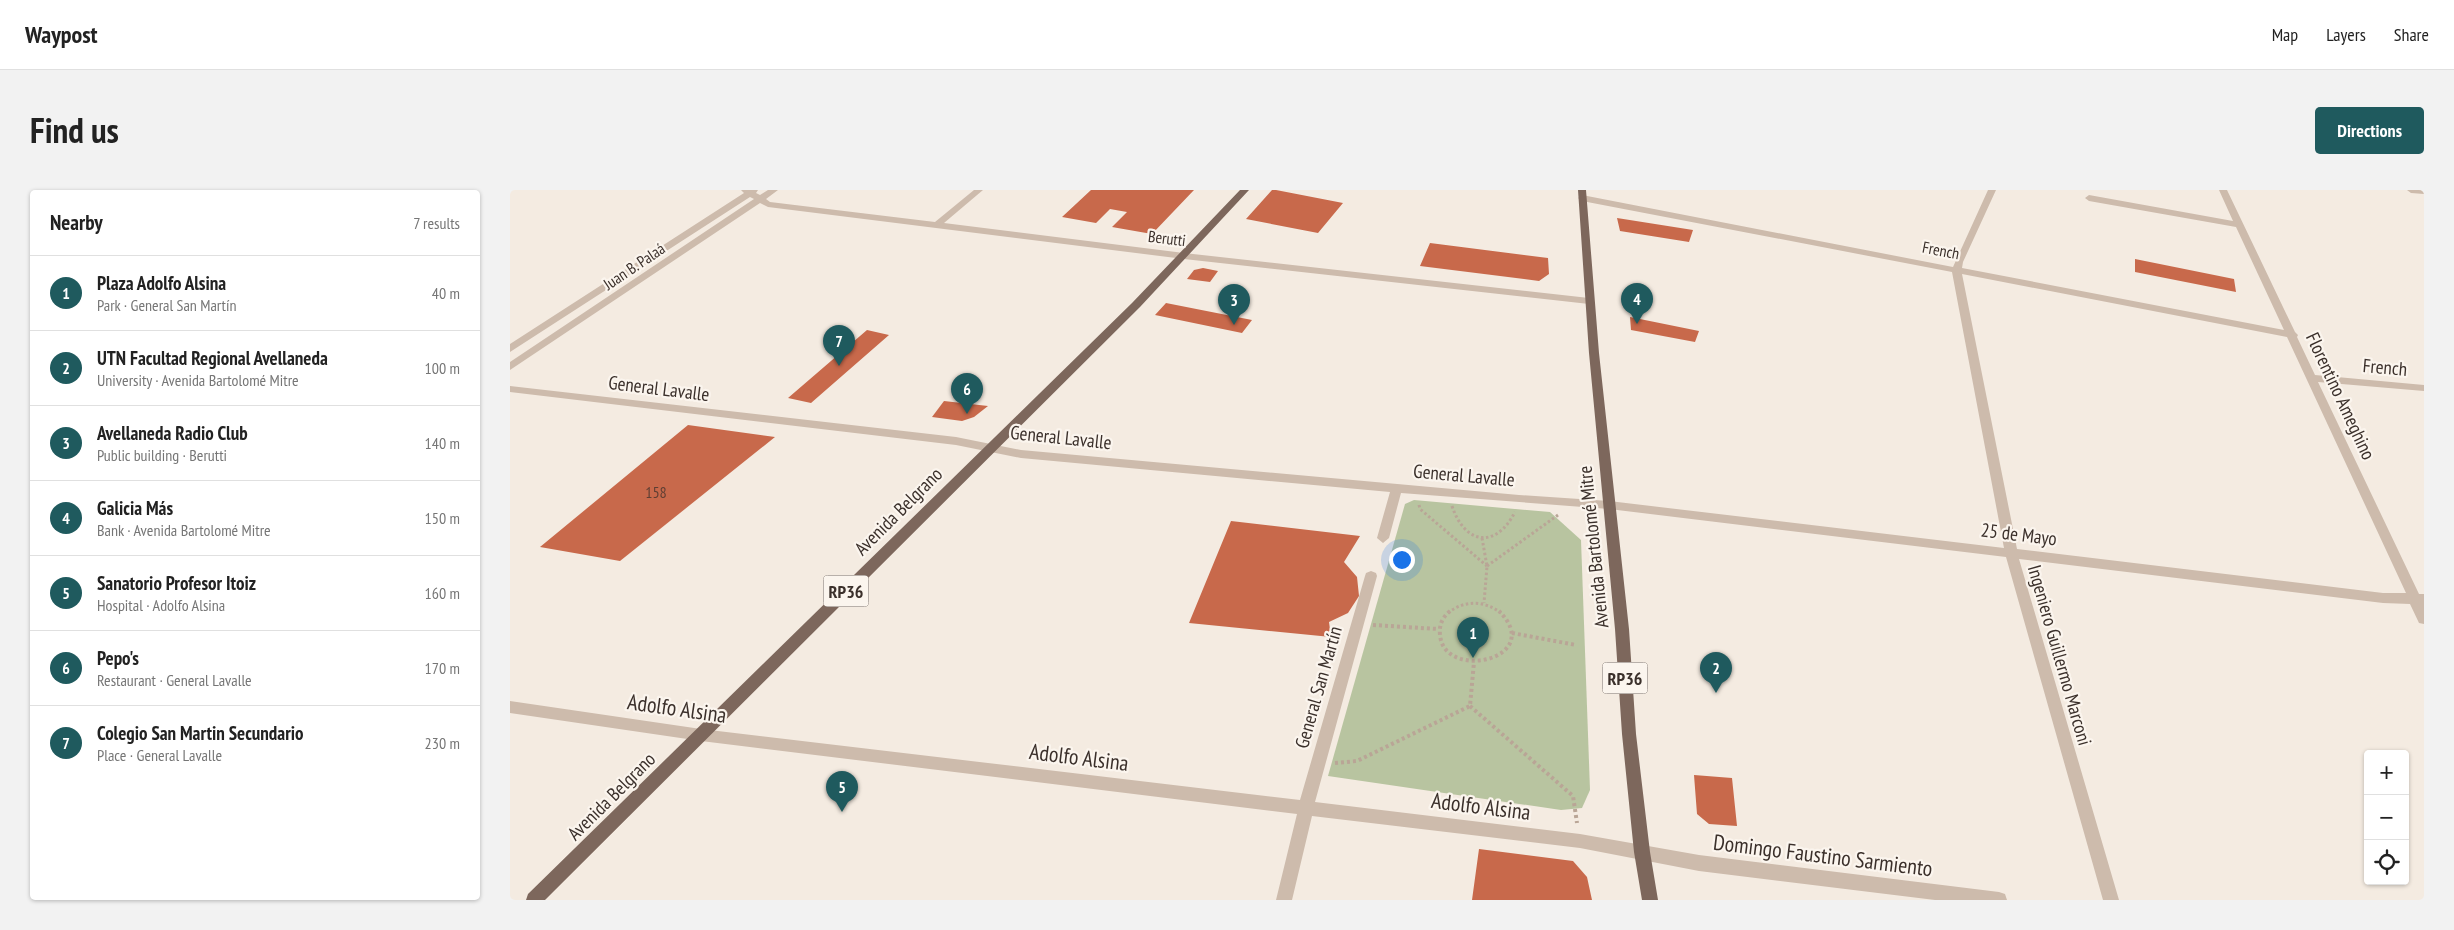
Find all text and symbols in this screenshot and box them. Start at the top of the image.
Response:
text: Waypost [25,19,98,50]
text: Map [2272,23,2298,46]
text: Layers [2326,23,2366,46]
text: Share [2394,23,2429,46]
text: Find us [30,107,119,153]
button: Directions [2315,107,2424,154]
text: Nearby [50,209,103,236]
text: 7 results [413,213,460,233]
street label: Berutti [1147,226,1187,250]
street label: French [1921,237,1961,263]
street label: Juan B. Palaá [599,238,669,294]
text: Plaza Adolfo Alsina [97,271,226,295]
text: 1 [62,283,70,303]
text: 40 m [432,283,460,303]
pin: 4 [1621,283,1653,324]
pin: 3 [1218,284,1250,325]
text: Park · General San Martín [97,295,237,315]
pin: 7 [823,325,855,366]
street label: Florentino Ameghino [2301,329,2381,463]
text: UTN Facultad Regional Avellaneda [97,346,328,370]
street label: French [2362,353,2408,381]
text: 2 [62,358,70,378]
text: 100 m [425,358,460,378]
text: University · Avenida Bartolomé Mitre [97,370,299,390]
street label: General Lavalle [607,370,711,406]
pin: 6 [951,373,983,414]
street label: General Lavalle [1009,420,1113,454]
text: Avellaneda Radio Club [97,421,248,445]
text: 3 [62,433,70,453]
text: 140 m [425,433,460,453]
text: Public building · Berutti [97,445,227,465]
street label: General Lavalle [1412,459,1516,491]
street label: Avenida Belgrano [849,462,947,560]
street label: Avenida Bartolomé Mitre [1573,465,1613,629]
house number: 158 [645,482,667,502]
text: Galicia Más [97,496,173,520]
text: 4 [62,508,70,528]
text: 150 m [425,508,460,528]
street label: 25 de Mayo [1980,517,2058,551]
text: Bank · Avenida Bartolomé Mitre [97,520,271,540]
your location [1389,547,1415,573]
street label: Ingeniero Guillermo Marconi [2023,562,2097,748]
text: Sanatorio Profesor Itoiz [97,571,256,595]
road number: RP36 [824,576,868,606]
text: 5 [62,583,70,603]
text: 160 m [425,583,460,603]
text: Hospital · Adolfo Alsina [97,595,225,615]
pin: 1 [1457,617,1489,658]
street label: General San Martín [1289,623,1347,751]
text: Pepo's [97,646,139,670]
pin: 2 [1700,652,1732,693]
text: 6 [62,658,70,678]
text: 170 m [425,658,460,678]
road number: RP36 [1602,662,1648,693]
text: Restaurant · General Lavalle [97,670,252,690]
street label: Adolfo Alsina [626,687,728,729]
text: Colegio San Martin Secundario [97,721,303,745]
text: 7 [62,733,70,753]
text: 230 m [425,733,460,753]
street label: Adolfo Alsina [1028,737,1130,777]
text: Place · General Lavalle [97,745,222,765]
street label: Avenida Belgrano [562,747,660,845]
map controls [2364,750,2409,885]
button: + [2364,750,2409,795]
pin: 5 [826,771,858,812]
street label: Adolfo Alsina [1430,786,1532,826]
button: − [2364,795,2409,840]
street label: Domingo Faustino Sarmiento [1712,828,1934,882]
button: locate [2364,840,2409,885]

